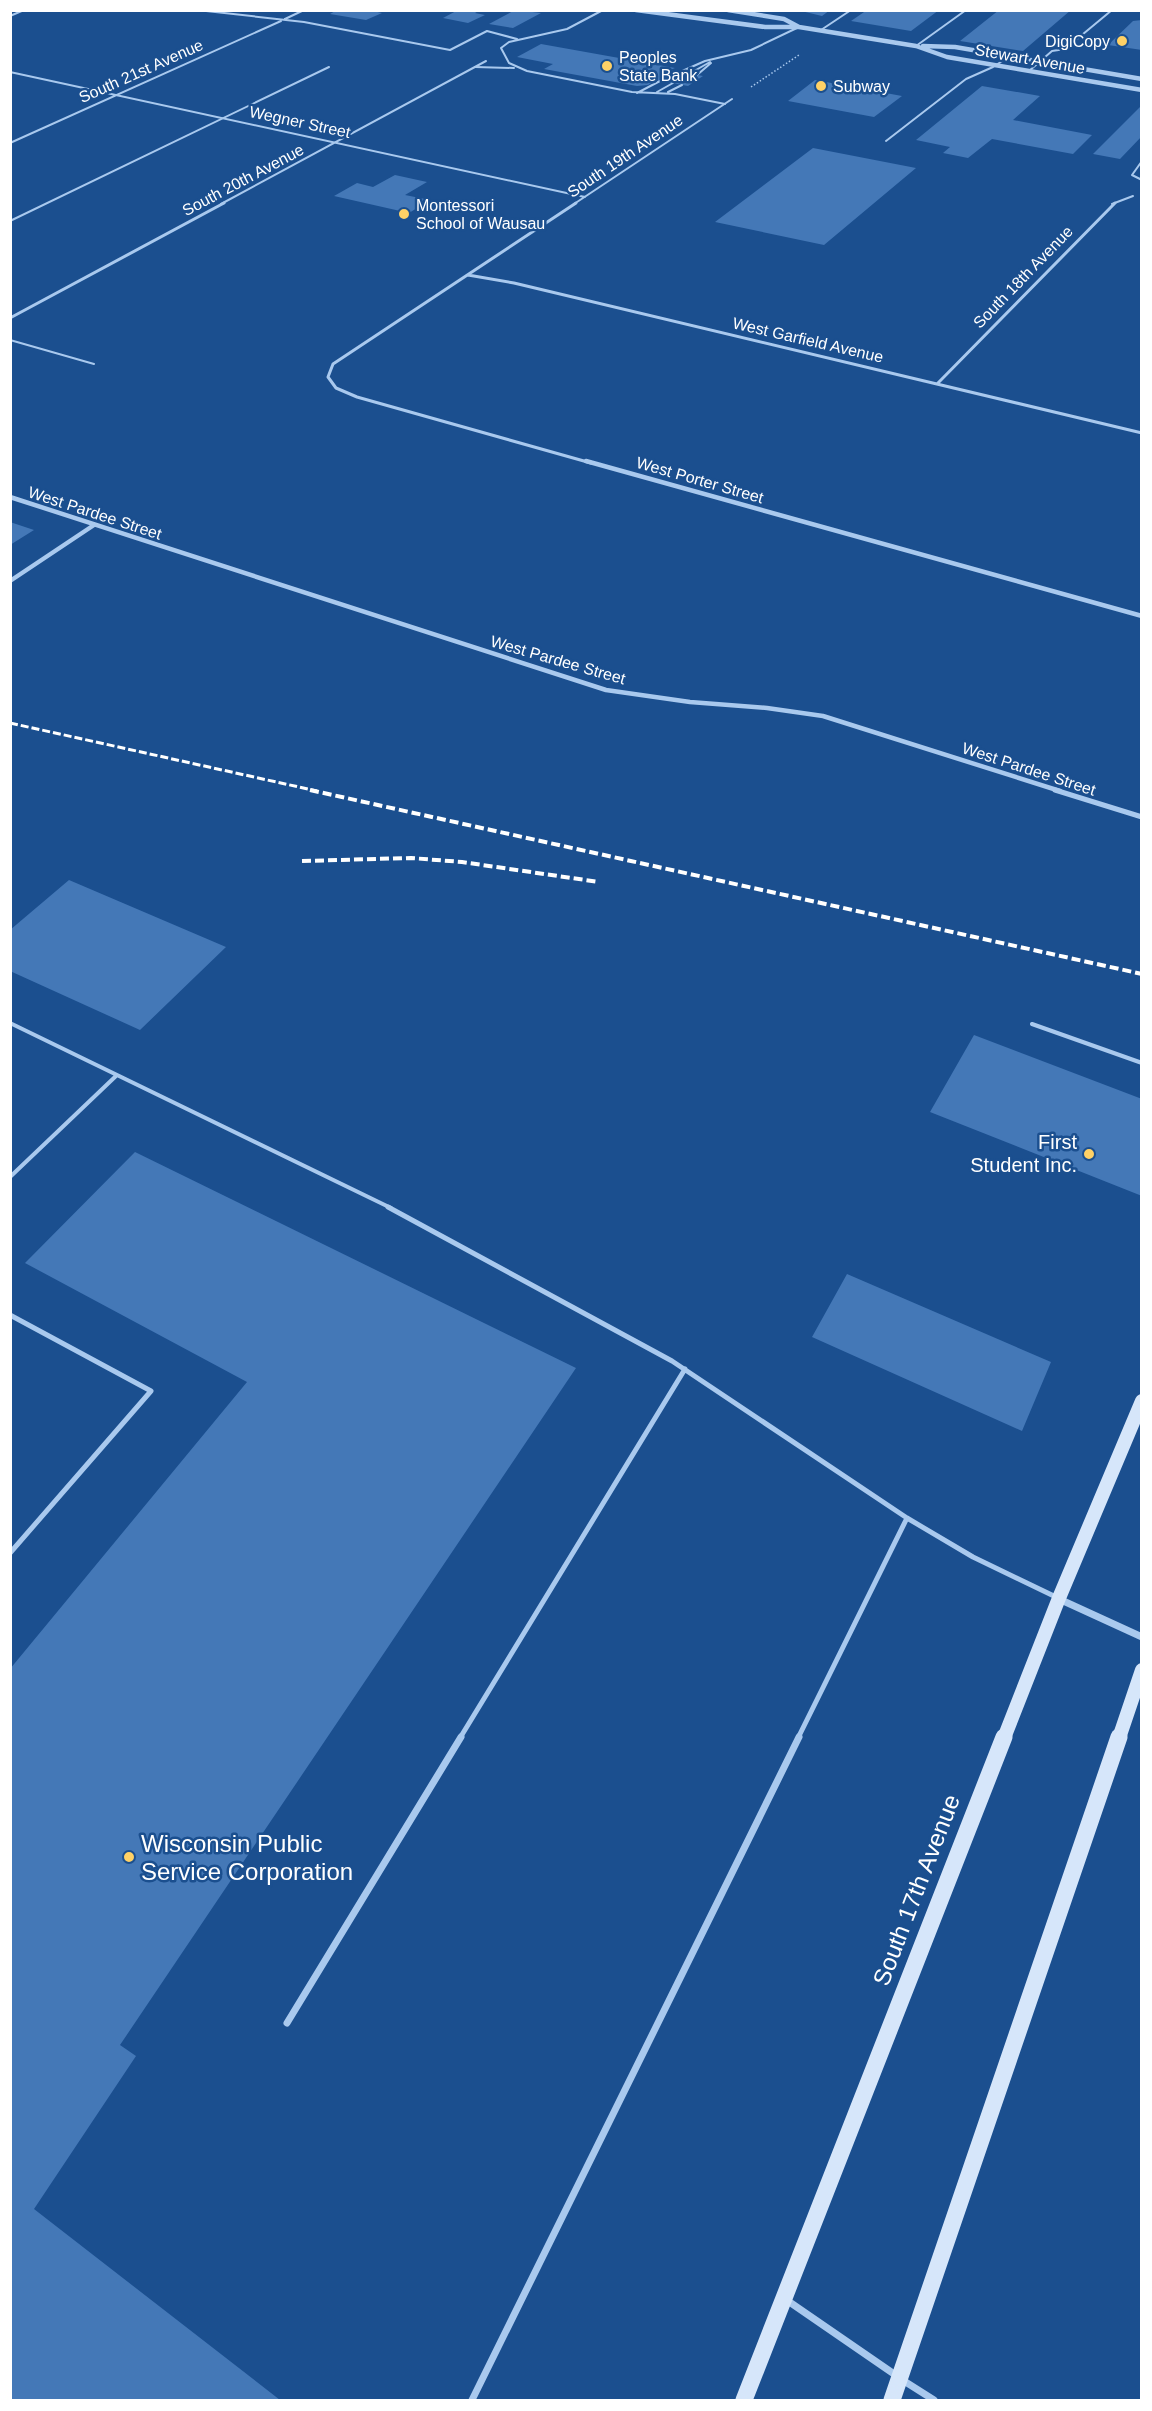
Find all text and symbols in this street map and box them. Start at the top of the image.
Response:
place label: DigiCopy [1045,33,1110,50]
marker: DigiCopy [1115,34,1129,48]
street label: South 21st Avenue [76,36,206,106]
street label: Stewart Avenue [973,41,1087,77]
place label: Peoples State Bank [619,49,698,84]
marker: Peoples State Bank [600,59,614,73]
place label: Subway [833,78,890,95]
marker: Subway [814,79,828,93]
street label: Wegner Street [248,103,353,141]
street label: South 19th Avenue [564,111,686,201]
street label: South 20th Avenue [179,141,307,219]
place label: Montessori School of Wausau [416,197,545,232]
marker: Montessori School of Wausau [397,207,411,221]
street label: South 18th Avenue [970,222,1076,331]
street label: West Garfield Avenue [731,314,885,366]
street label: West Porter Street [635,454,766,506]
street label: West Pardee Street [26,483,164,543]
street label: West Pardee Street [489,633,628,688]
street label: West Pardee Street [960,739,1098,799]
place label: First Student Inc. [970,1131,1077,1176]
marker: First Student Inc. [1082,1147,1096,1161]
street label: South 17th Avenue [867,1791,965,1989]
place label: Wisconsin Public Service Corporation [141,1830,353,1885]
marker: Wisconsin Public Service Corporation [122,1850,136,1864]

